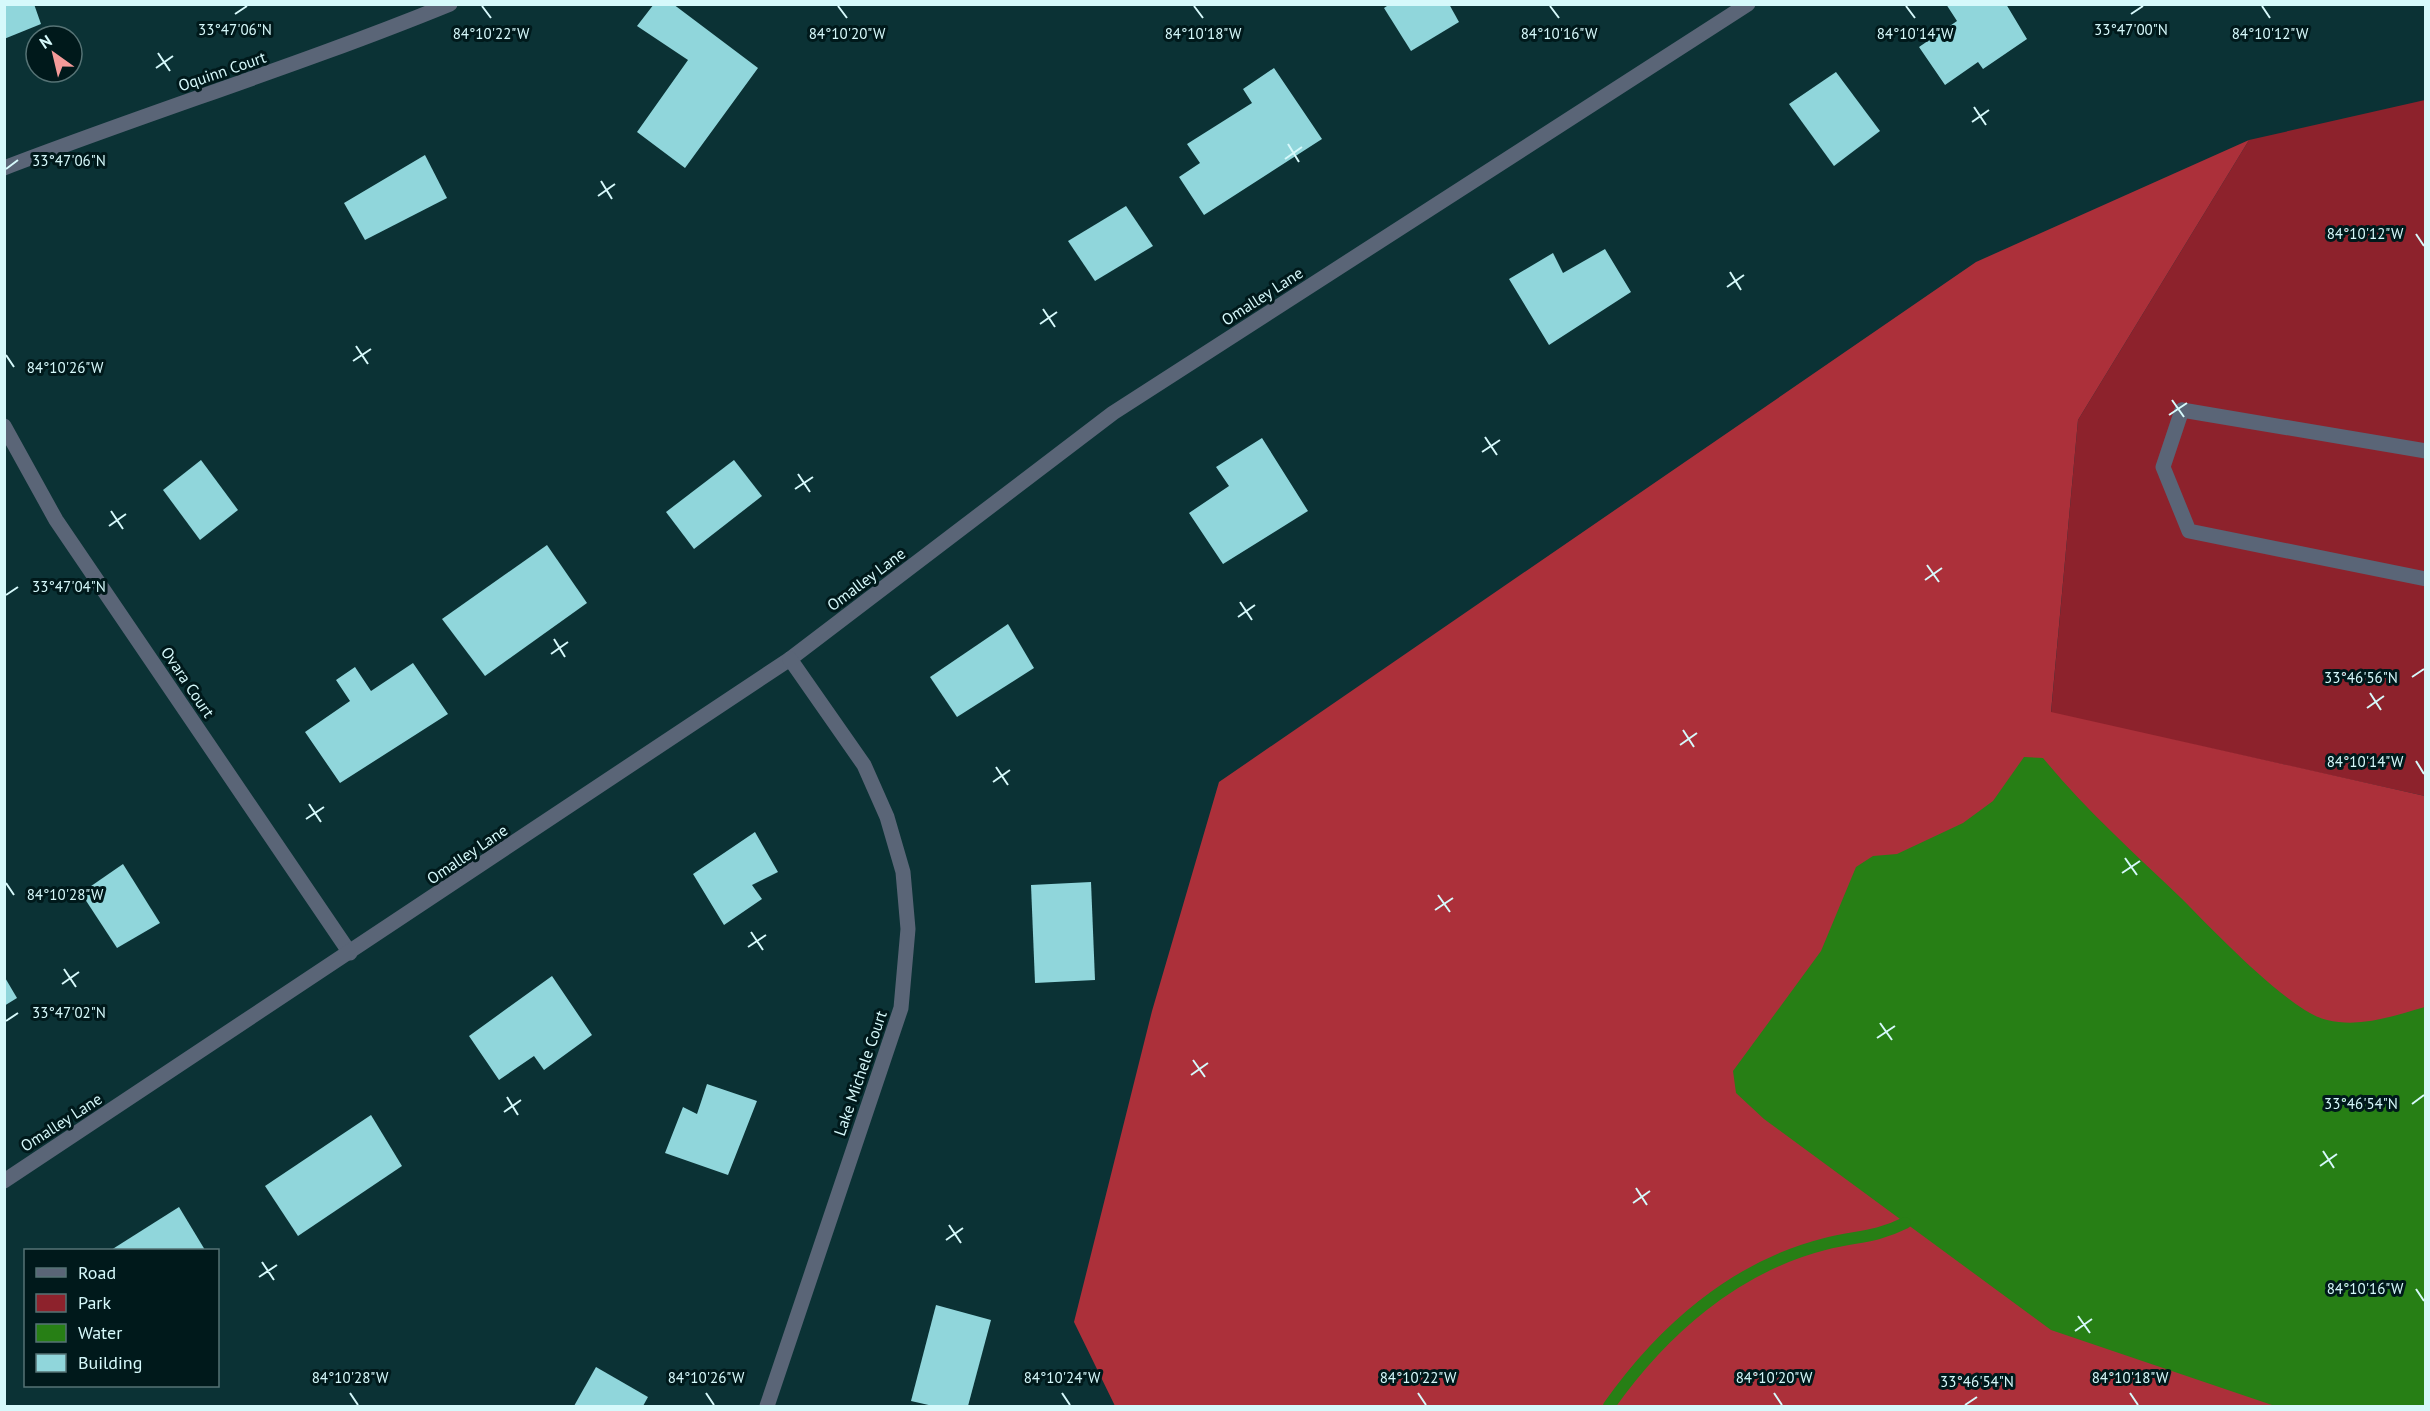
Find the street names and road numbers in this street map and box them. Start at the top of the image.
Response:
street label: Oquinn Court [176,46,269,95]
street label: Omalley Lane [1218,262,1306,330]
street label: Omalley Lane [823,543,909,615]
street label: Ovara Court [157,643,219,722]
street label: Omalley Lane [423,820,511,888]
street label: Lake Michele Court [829,1007,891,1138]
street label: Omalley Lane [17,1088,105,1156]

